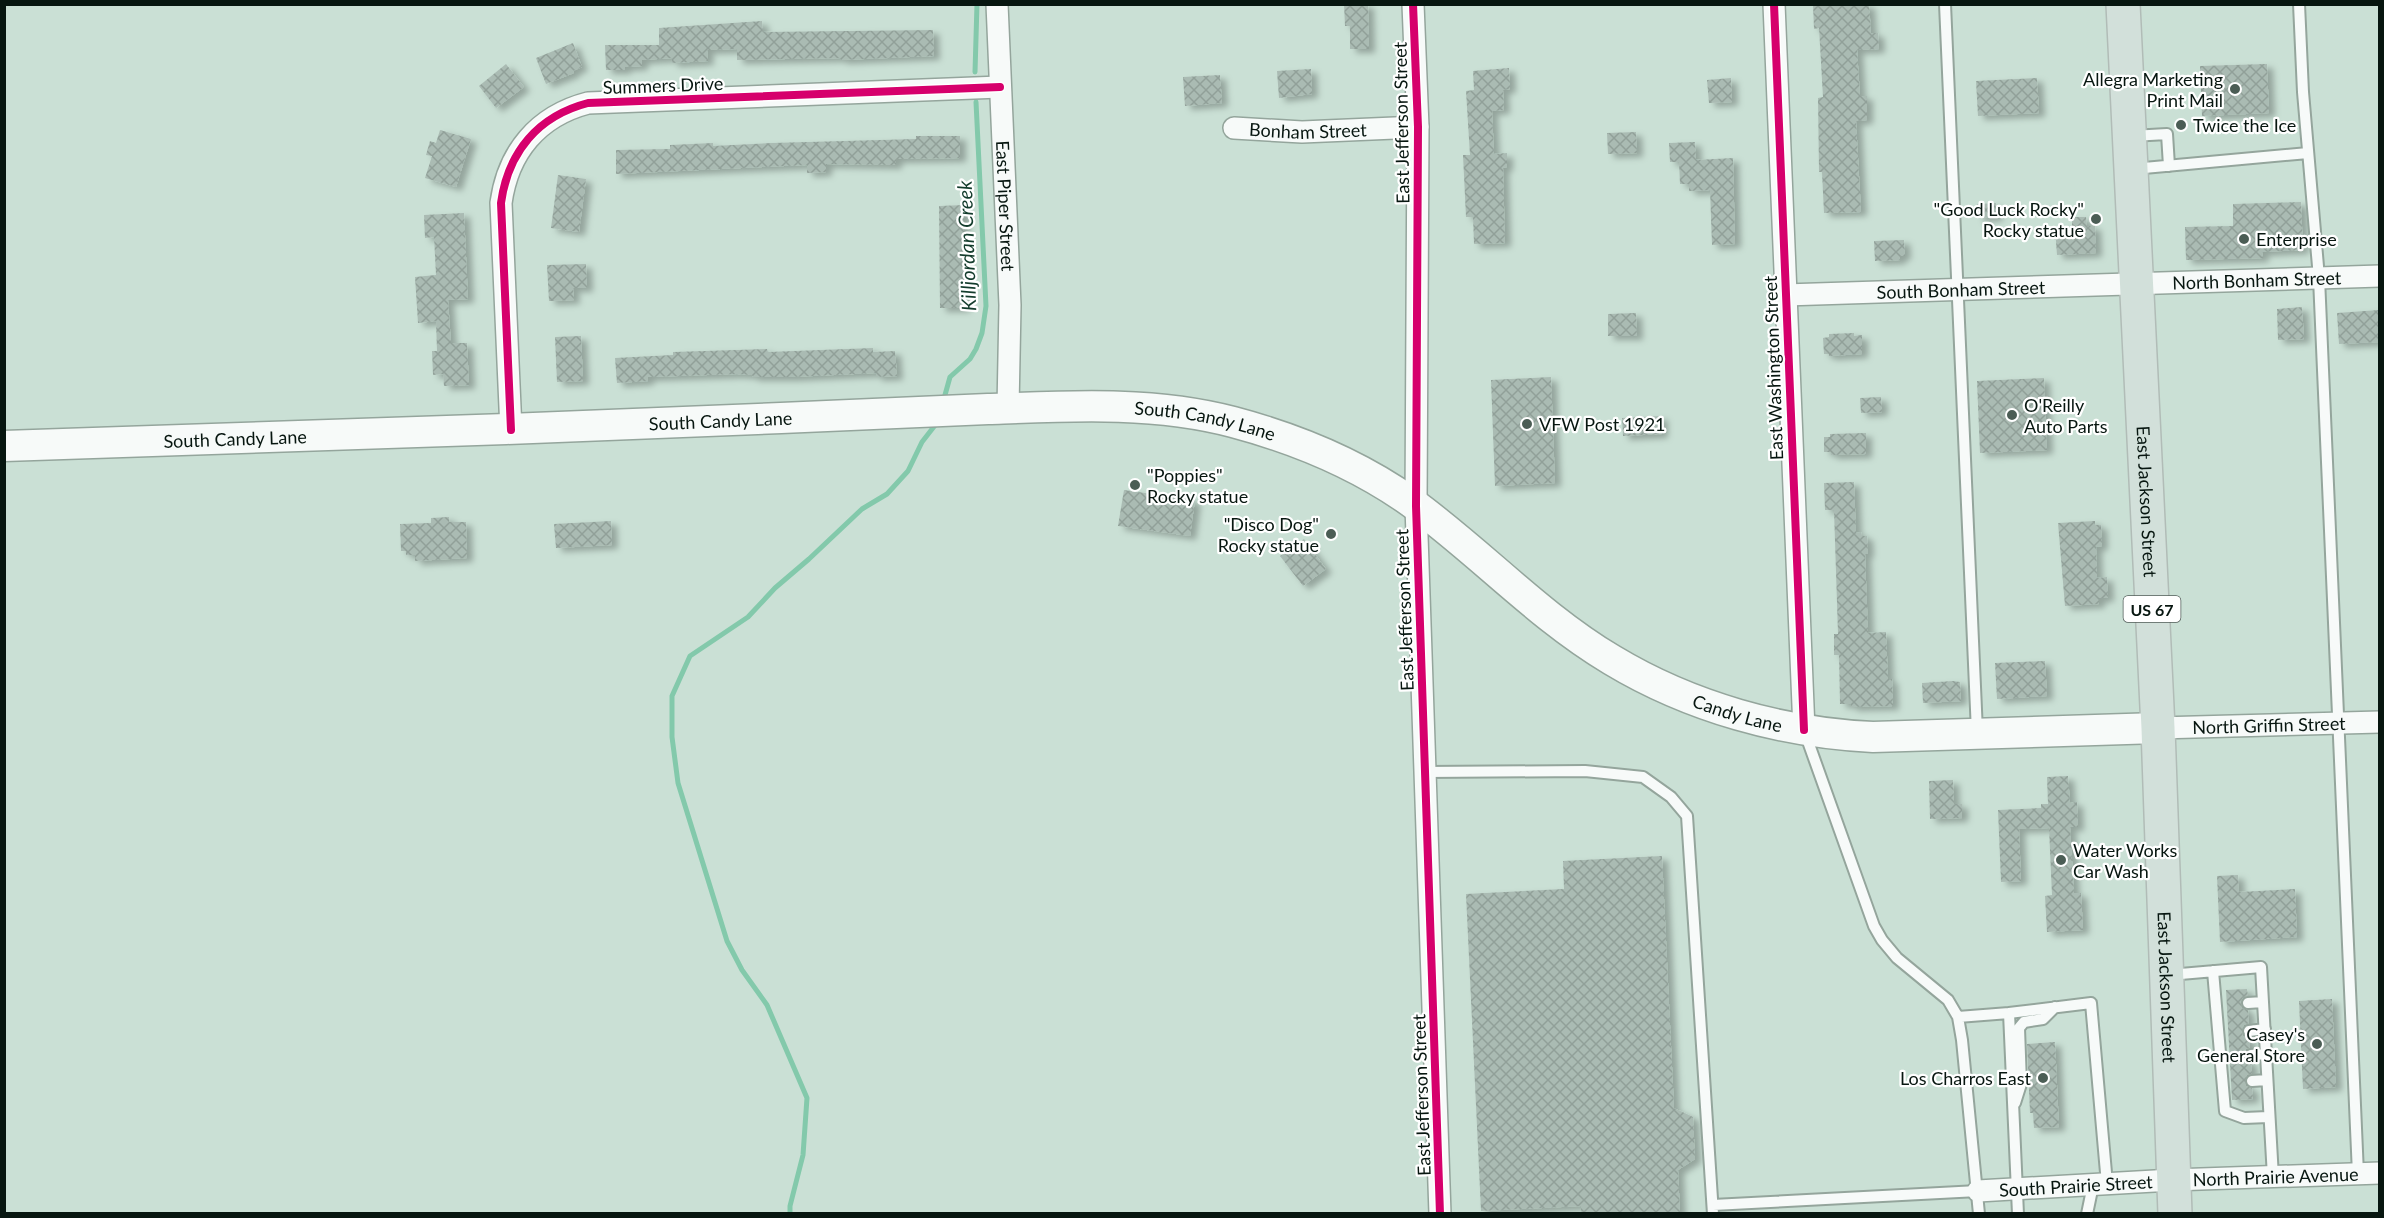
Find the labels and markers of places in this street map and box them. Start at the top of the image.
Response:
place label: Allegra Marketing Print Mail [2083,68,2223,111]
marker: Allegra Marketing Print Mail [2228,82,2242,96]
place label: Twice the Ice [2193,114,2296,136]
marker: Twice the Ice [2174,118,2188,132]
place label: "Good Luck Rocky" Rocky statue [1933,198,2084,241]
marker: "Good Luck Rocky" Rocky statue [2089,212,2103,226]
place label: Enterprise [2256,228,2337,250]
marker: Enterprise [2237,232,2251,246]
place label: O'Reilly Auto Parts [2024,394,2108,437]
marker: O'Reilly Auto Parts [2005,408,2019,422]
place label: VFW Post 1921 [1539,413,1666,435]
marker: VFW Post 1921 [1520,417,1534,431]
place label: "Poppies" Rocky statue [1147,464,1248,507]
marker: "Poppies" Rocky statue [1128,478,1142,492]
place label: "Disco Dog" Rocky statue [1218,513,1319,556]
marker: "Disco Dog" Rocky statue [1324,527,1338,541]
place label: Water Works Car Wash [2073,839,2177,882]
marker: Water Works Car Wash [2054,853,2068,867]
place label: Casey's General Store [2197,1023,2305,1066]
marker: Casey's General Store [2310,1037,2324,1051]
place label: Los Charros East [1900,1067,2032,1089]
marker: Los Charros East [2036,1071,2050,1085]

